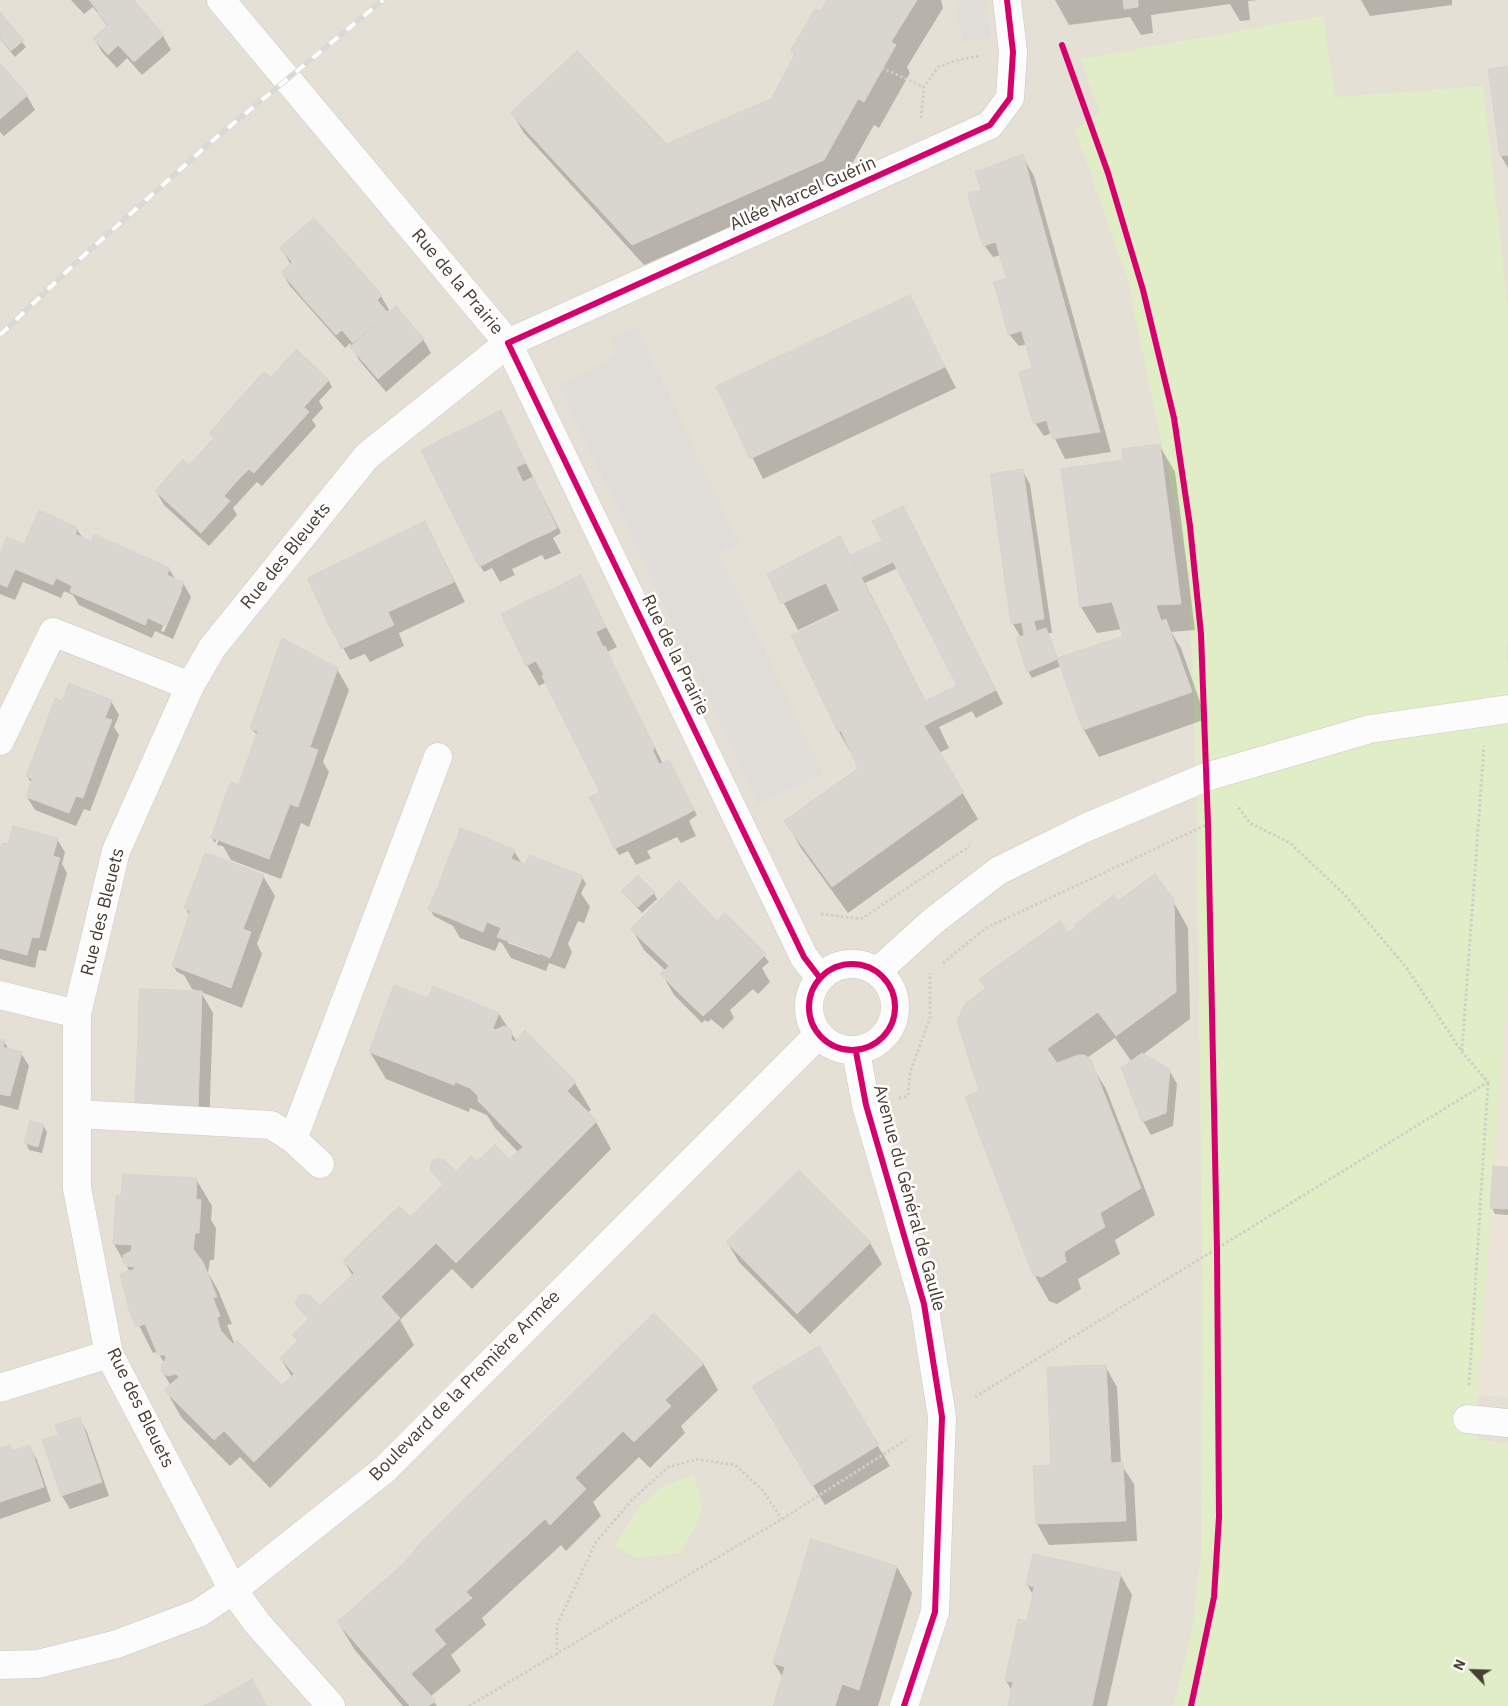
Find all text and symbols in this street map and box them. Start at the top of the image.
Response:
street label: Allée Marcel Guérin [726,152,880,236]
street label: Rue de la Prairie [406,225,508,339]
street label: Rue des Bleuets [236,498,336,614]
street label: Rue de la Prairie [636,591,714,719]
street label: Rue des Bleuets [77,846,129,978]
street label: Avenue du Général de Gaulle [868,1082,950,1314]
street label: Boulevard de la Première Armée [365,1286,565,1486]
street label: Rue des Bleuets [102,1344,178,1472]
north arrow [1448,1646,1498,1696]
text: N [1449,1657,1470,1673]

